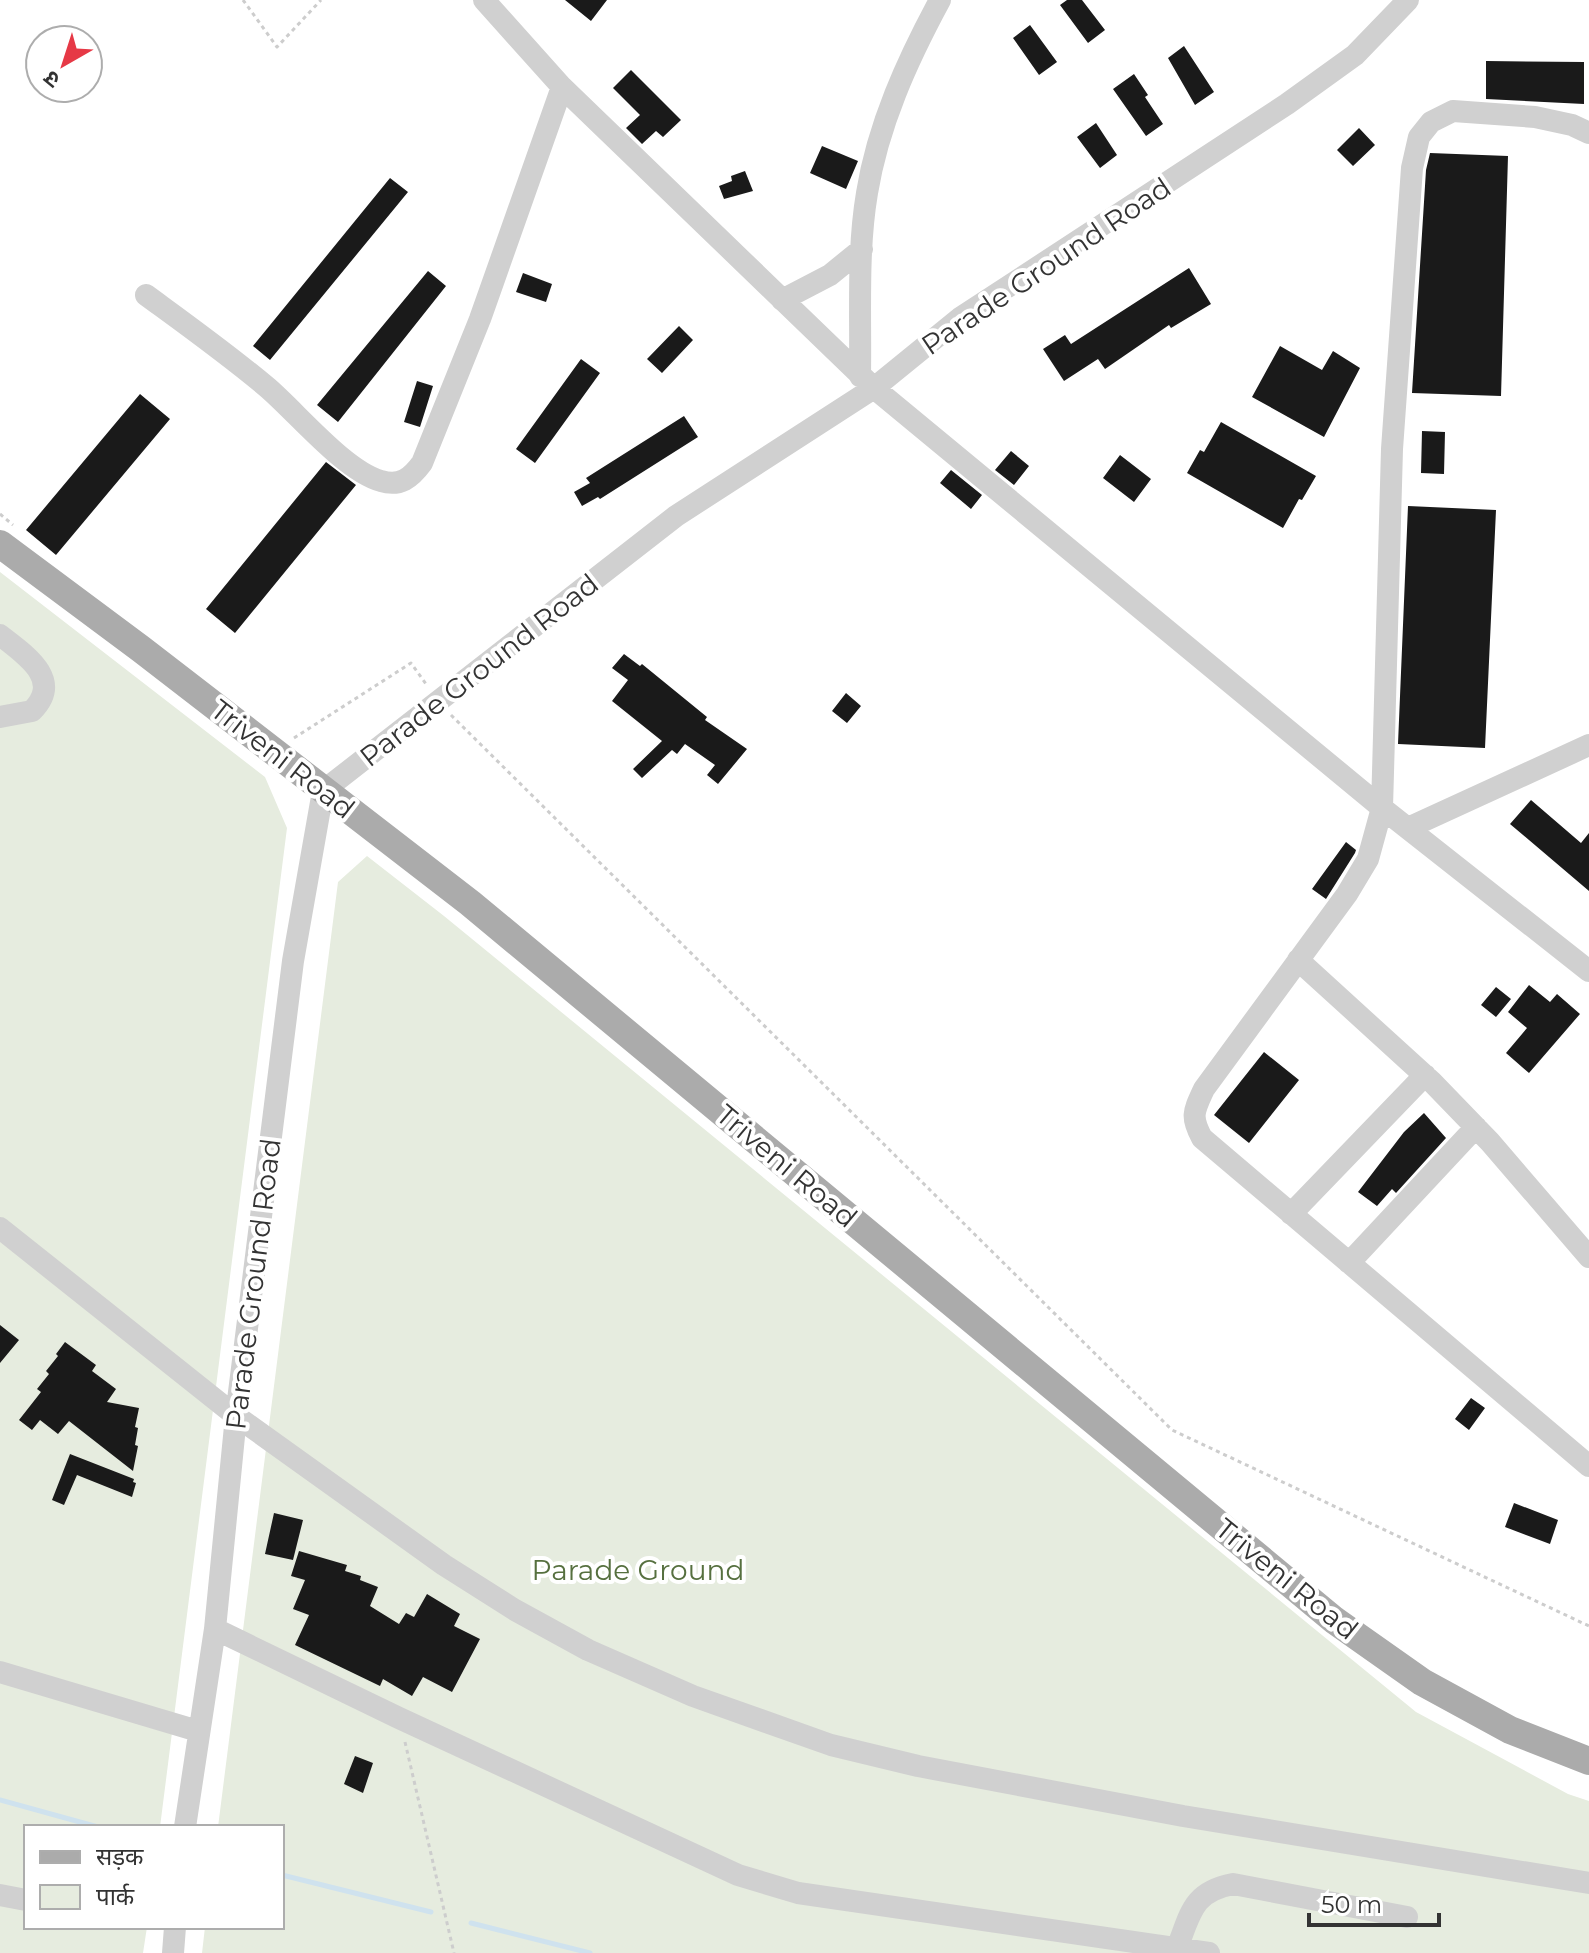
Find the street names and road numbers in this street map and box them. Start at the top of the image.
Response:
street label: Parade Ground Road [915,170,1177,362]
street label: Parade Ground Road [353,566,605,774]
street label: Triveni Road [204,692,362,826]
street label: Triveni Road [710,1097,864,1235]
street label: Parade Ground Road [218,1136,288,1432]
street label: Triveni Road [1209,1511,1365,1647]

